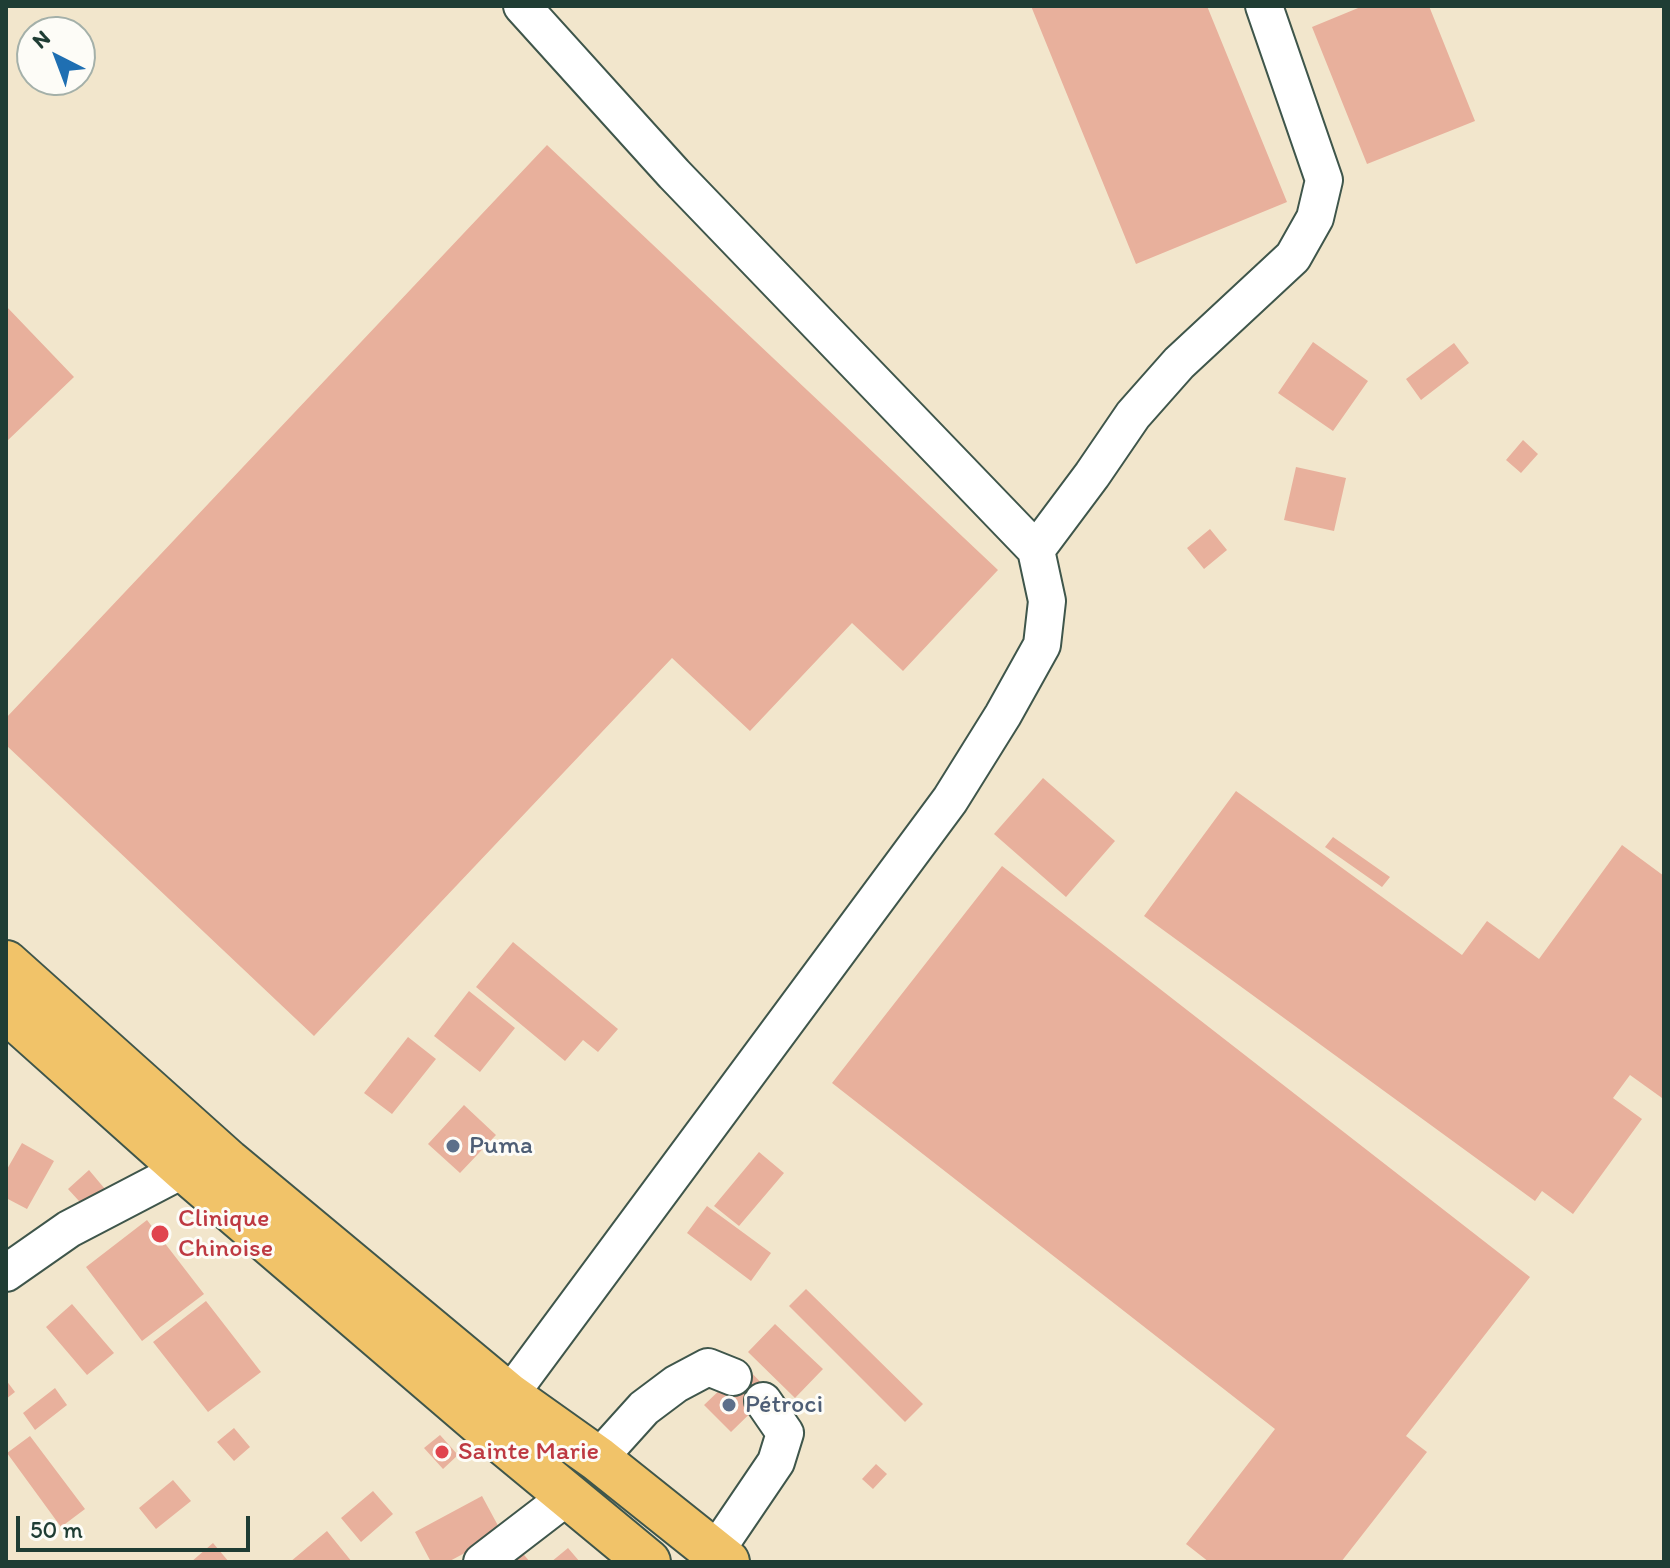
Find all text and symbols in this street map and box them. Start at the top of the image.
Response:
north arrow [16,16,96,96]
text: N [26,24,55,54]
place label: Puma [469,1130,533,1162]
marker: Puma [444,1137,462,1155]
place label: Clinique Chinoise [178,1203,273,1264]
marker: Clinique Chinoise [149,1223,171,1245]
place label: Pétroci [745,1389,823,1421]
marker: Pétroci [720,1396,738,1414]
place label: Sainte Marie [458,1436,599,1468]
marker: Sainte Marie [433,1443,451,1461]
scale bar [20,1500,254,1550]
text: 50 m [30,1515,83,1544]

